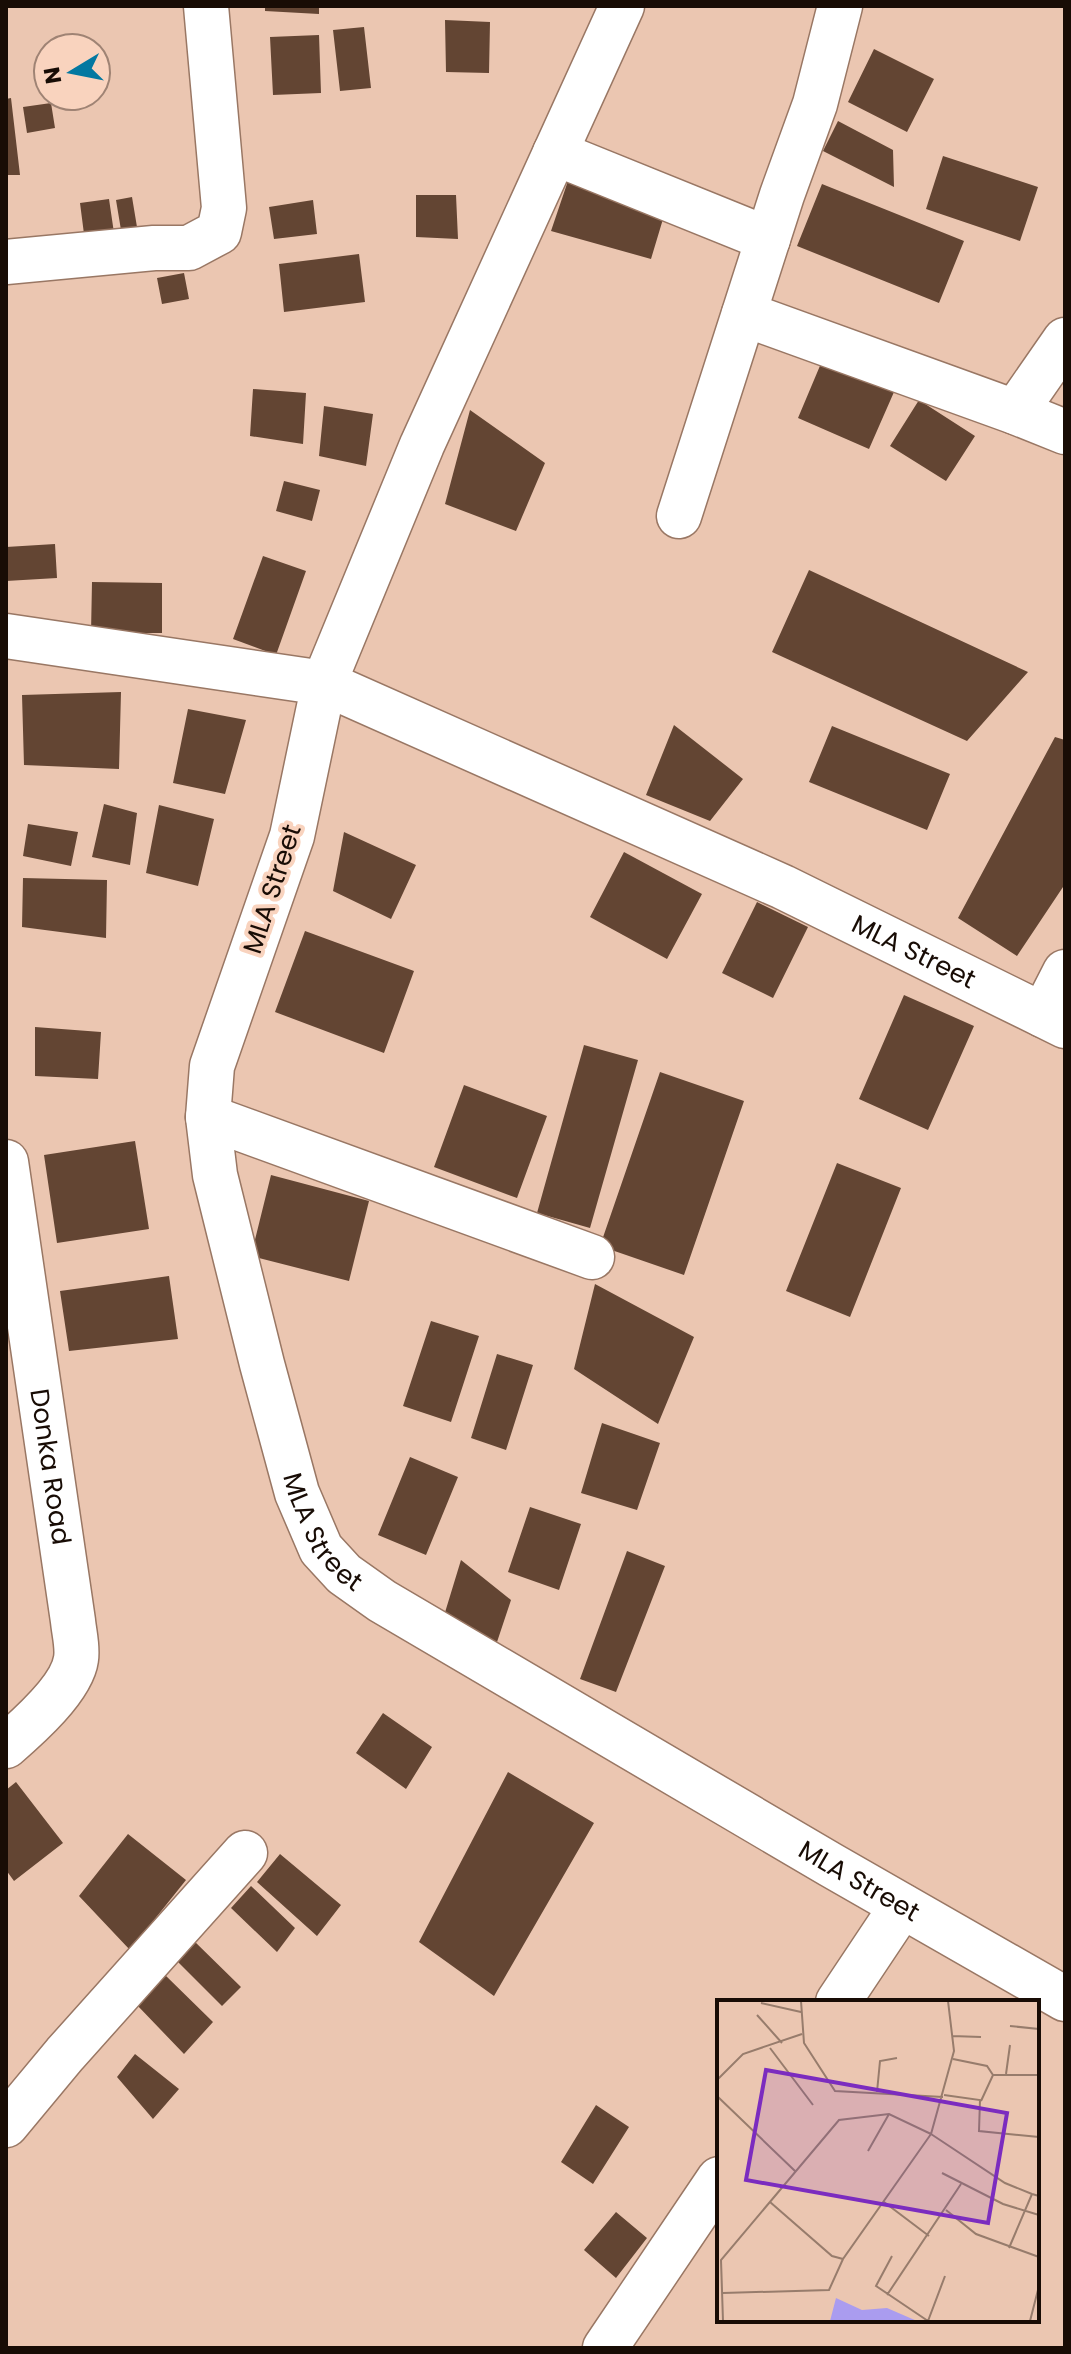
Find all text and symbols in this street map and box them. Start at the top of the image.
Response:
north arrow [32,32,112,112]
text: N [36,65,69,86]
street label: MLA Street [234,820,310,958]
street label: MLA Street [846,906,982,997]
street label: Donka Road [21,1386,80,1547]
street label: MLA Street [274,1469,370,1600]
street label: MLA Street [792,1832,926,1930]
inset map [717,2000,1039,2322]

